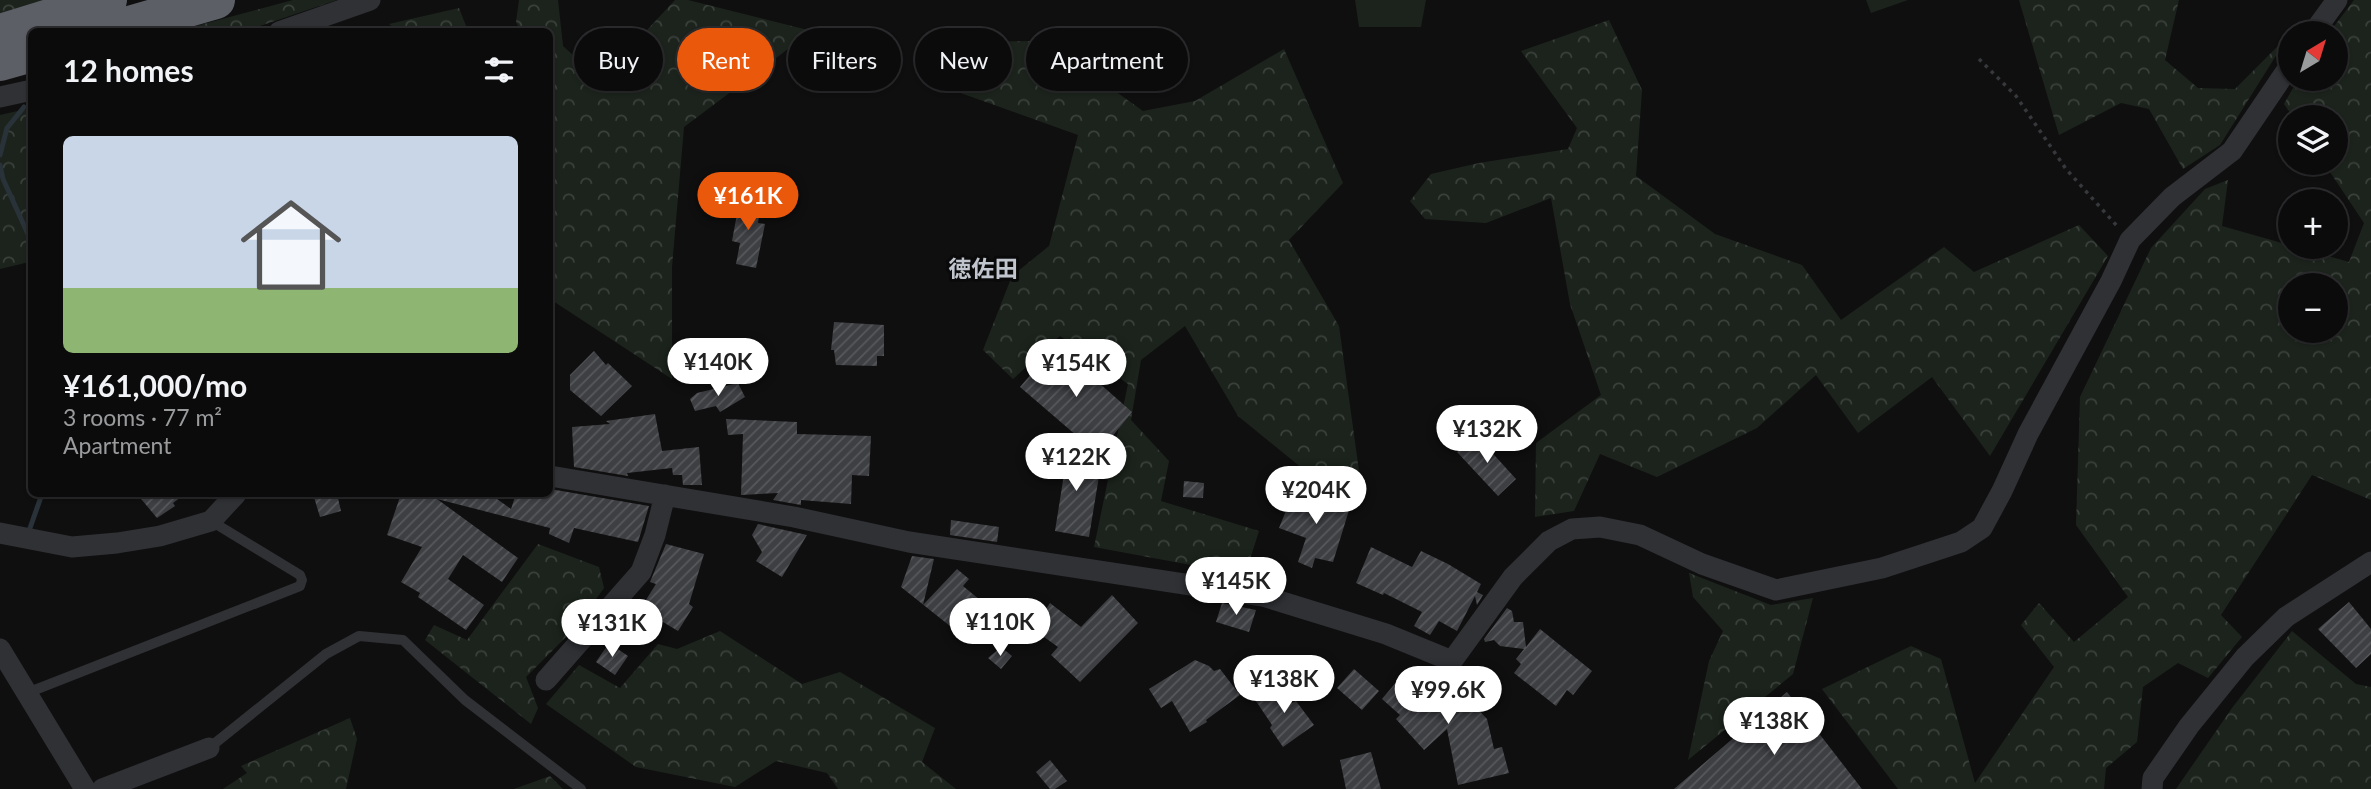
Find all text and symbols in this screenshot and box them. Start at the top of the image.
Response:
north arrow [2278,21,2348,91]
map controls [2278,21,2348,343]
chip: Buy [574,28,663,91]
chip: Rent [677,28,774,91]
chip: Filters [788,28,901,91]
chip: New [915,28,1012,91]
chip: Apartment [1026,28,1188,91]
icon: filters [480,51,518,89]
text: 12 homes [63,52,194,88]
button: layers [2278,105,2348,175]
pin: ¥161K [699,173,797,232]
text: ¥161K [713,181,783,209]
icon: home [228,182,354,308]
button: + [2278,189,2348,259]
district label: 徳佐田 [949,254,1018,282]
button: − [2278,273,2348,343]
pin: ¥140K [669,338,767,398]
pin: ¥154K [1027,340,1125,399]
text: ¥140K [683,347,753,375]
text: ¥154K [1041,348,1111,376]
text: ¥161,000/mo [63,367,247,403]
text: 3 rooms · 77 m² [63,403,222,431]
pin: ¥132K [1438,406,1536,465]
text: ¥132K [1452,414,1522,442]
text: Apartment [63,431,171,459]
pin: ¥122K [1027,434,1125,493]
text: ¥122K [1041,442,1111,470]
pin: ¥204K [1267,466,1365,526]
text: ¥204K [1281,475,1351,503]
pin: ¥145K [1187,558,1285,617]
text: ¥145K [1201,566,1271,594]
pin: ¥110K [951,598,1049,658]
pin: ¥131K [563,600,661,659]
text: ¥110K [965,607,1035,635]
text: ¥131K [577,608,647,636]
pin: ¥138K [1235,656,1333,715]
text: ¥138K [1249,664,1319,692]
pin: ¥99.6K [1391,666,1505,726]
text: ¥99.6K [1411,675,1485,703]
pin: ¥138K [1725,698,1823,757]
text: ¥138K [1739,706,1809,734]

